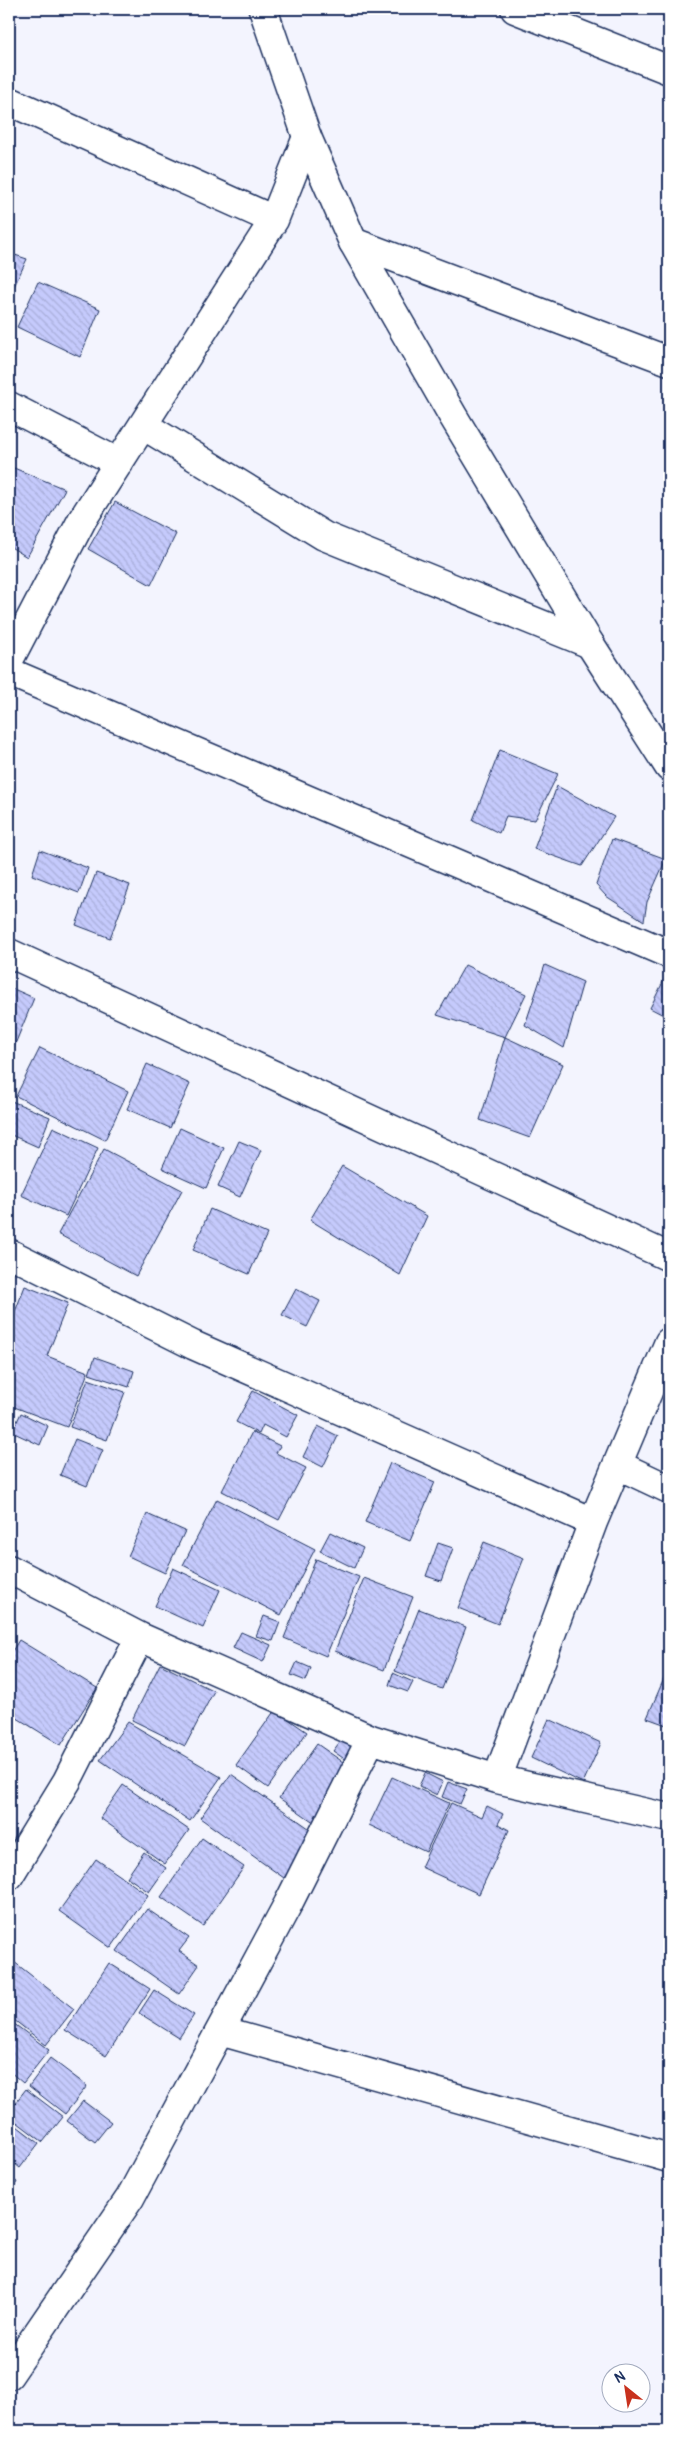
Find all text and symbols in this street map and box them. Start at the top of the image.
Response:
north arrow [600,2362,650,2412]
text: N [611,2367,628,2387]

